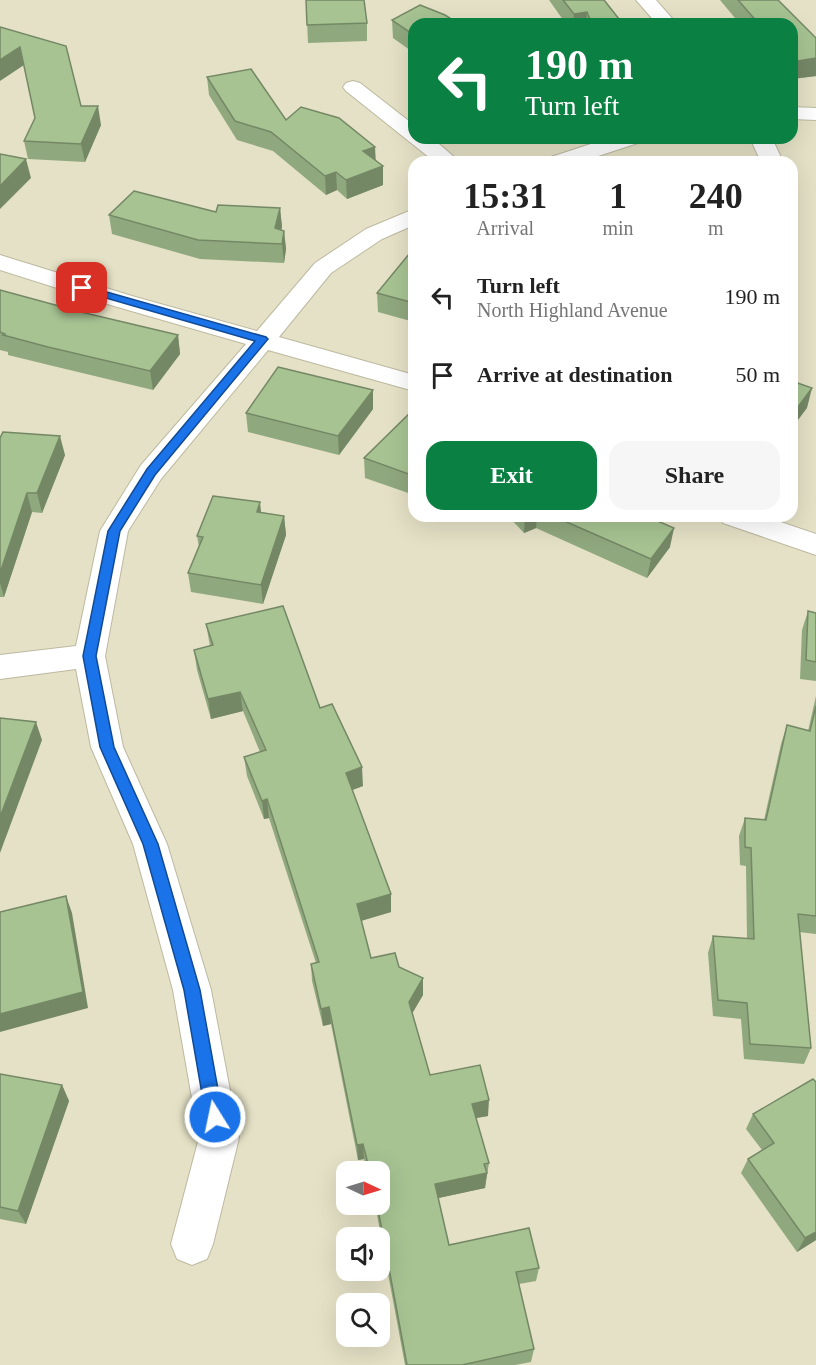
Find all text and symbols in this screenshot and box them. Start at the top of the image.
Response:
icon: left [426,42,504,120]
text: 190 m [525,42,634,88]
text: Turn left [525,91,619,121]
text: 15:31 [463,176,547,216]
text: 1 [609,176,627,216]
text: 240 [689,176,743,216]
text: Arrival [476,217,534,239]
text: min [602,217,634,239]
text: m [708,217,724,239]
pin [56,262,107,313]
icon: arrive [65,271,98,304]
text: Turn left [477,273,560,298]
icon: left [426,281,459,314]
text: 190 m [724,284,780,309]
text: North Highland Avenue [477,299,668,321]
icon: arrive [426,359,459,392]
text: Arrive at destination [477,362,673,387]
text: 50 m [735,362,780,387]
button: Exit [426,441,597,510]
button: Share [609,441,780,510]
position arrow [183,1085,247,1149]
north arrow [336,1161,390,1215]
map controls [336,1161,390,1347]
button: sound [336,1227,390,1281]
button: search [336,1293,390,1347]

